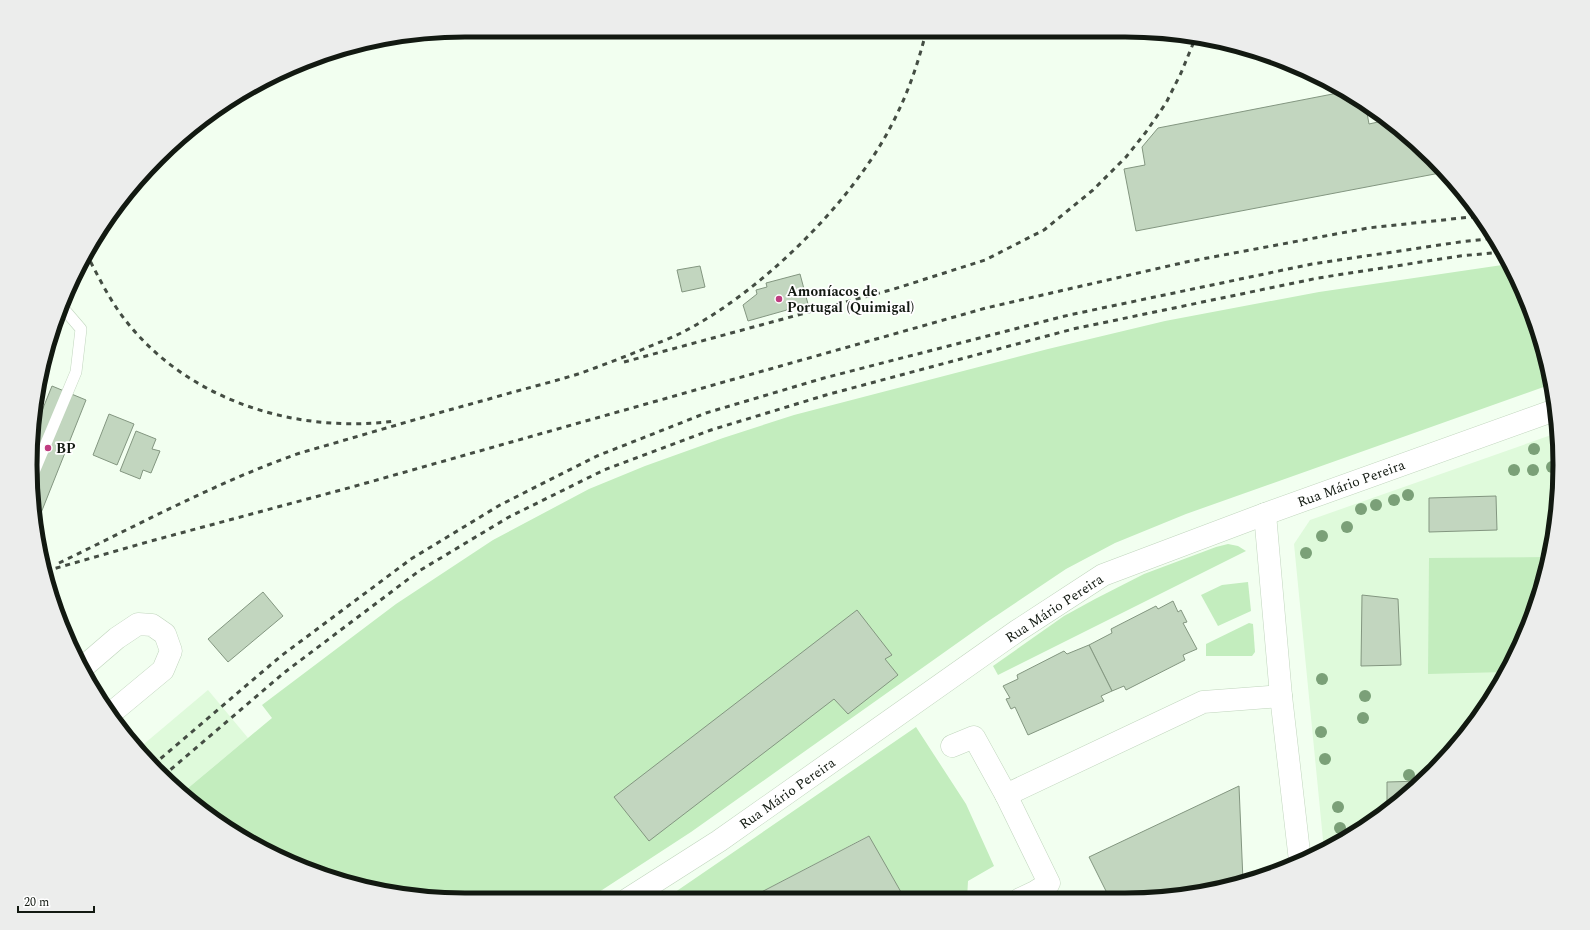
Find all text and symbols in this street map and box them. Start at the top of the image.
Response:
place label: Amoníacos de Portugal (Quimigal) [787,281,914,318]
marker: Amoníacos de Portugal (Quimigal) [774,294,784,304]
place label: BP [56,438,76,459]
marker: BP [43,443,53,453]
street label: Rua Mário Pereira [1294,454,1408,513]
street label: Rua Mário Pereira [1001,569,1108,648]
street label: Rua Mário Pereira [735,752,840,835]
scale bar [18,888,94,914]
text: 20 m [24,893,49,912]

